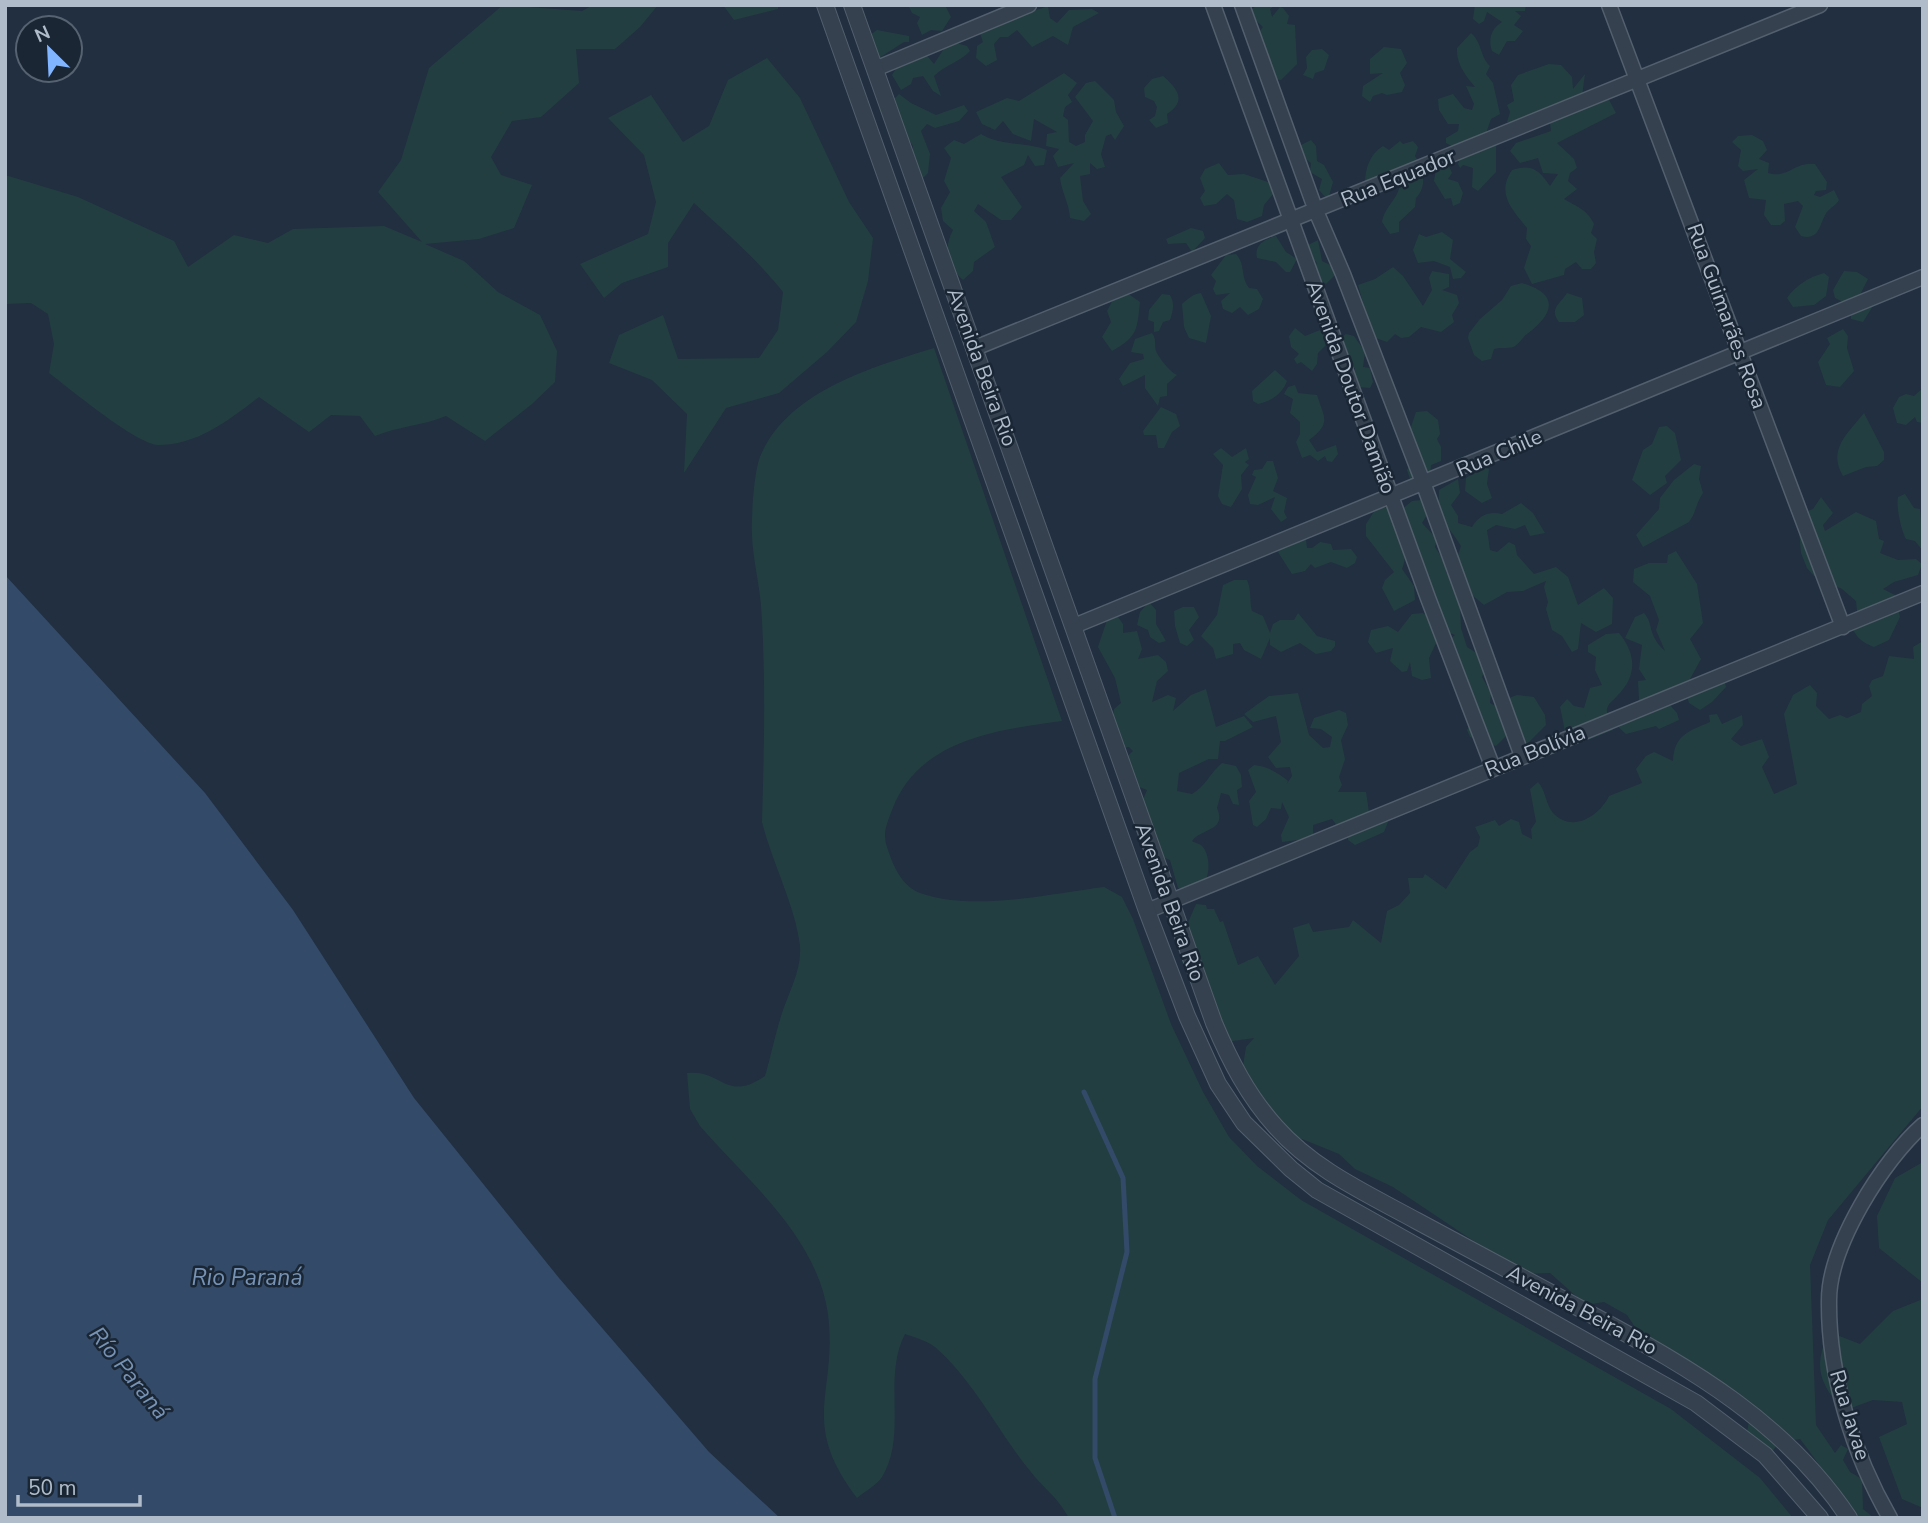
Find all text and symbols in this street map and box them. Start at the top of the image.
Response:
north arrow [14,14,84,84]
text: N [31,20,54,49]
street label: Rua Equador [1337,142,1460,214]
street label: Rua Guimarães Rosa [1680,219,1774,413]
street label: Avenida Doutor Damião [1299,276,1403,498]
street label: Avenida Beira Rio [940,284,1024,450]
street label: Rua Chile [1452,422,1546,484]
street label: Rua Bolívia [1481,718,1589,784]
street label: Avenida Beira Rio [1128,819,1212,985]
street label: Avenida Beira Rio [1502,1258,1662,1362]
water label: Rio Paraná [191,1262,303,1293]
water label: Río Paraná [82,1320,176,1426]
street label: Rua Javae [1823,1366,1877,1464]
scale bar [18,1464,140,1508]
text: 50 m [28,1474,77,1502]

